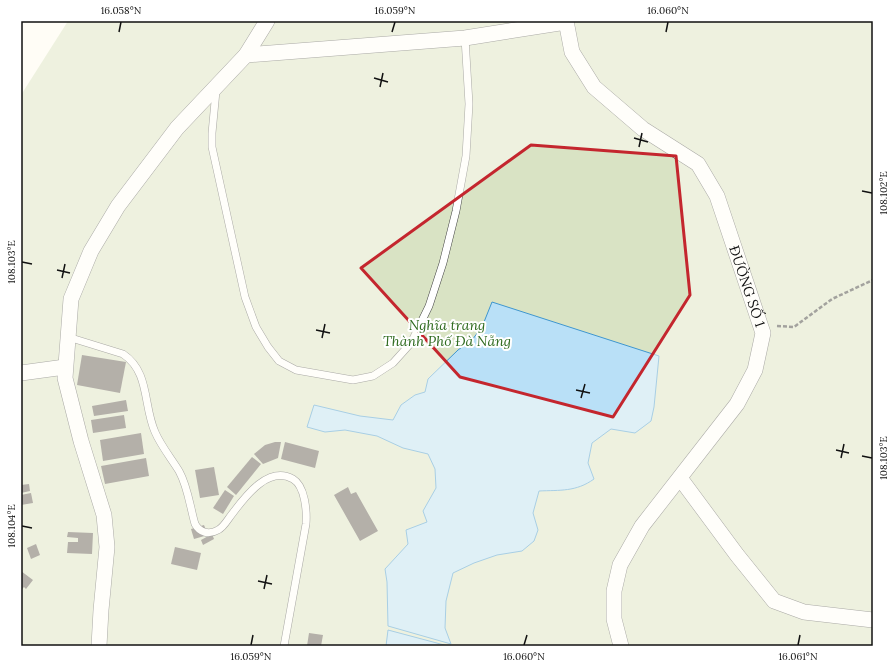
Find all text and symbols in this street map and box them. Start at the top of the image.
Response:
text: 16.058°N [101,4,142,17]
text: 16.059°N [375,4,416,17]
text: 16.060°N [647,4,689,17]
text: 108.102°E [877,171,890,215]
text: 108.103°E [5,240,18,284]
street label: ĐƯỜNG SỐ 1 [725,243,769,329]
park label: Nghĩa trang Thành Phố Đà Nẵng [383,316,511,350]
text: 108.103°E [877,436,890,480]
text: 108.104°E [5,504,18,548]
text: 16.059°N [231,650,272,663]
text: 16.060°N [503,650,545,663]
text: 16.061°N [778,650,818,663]

